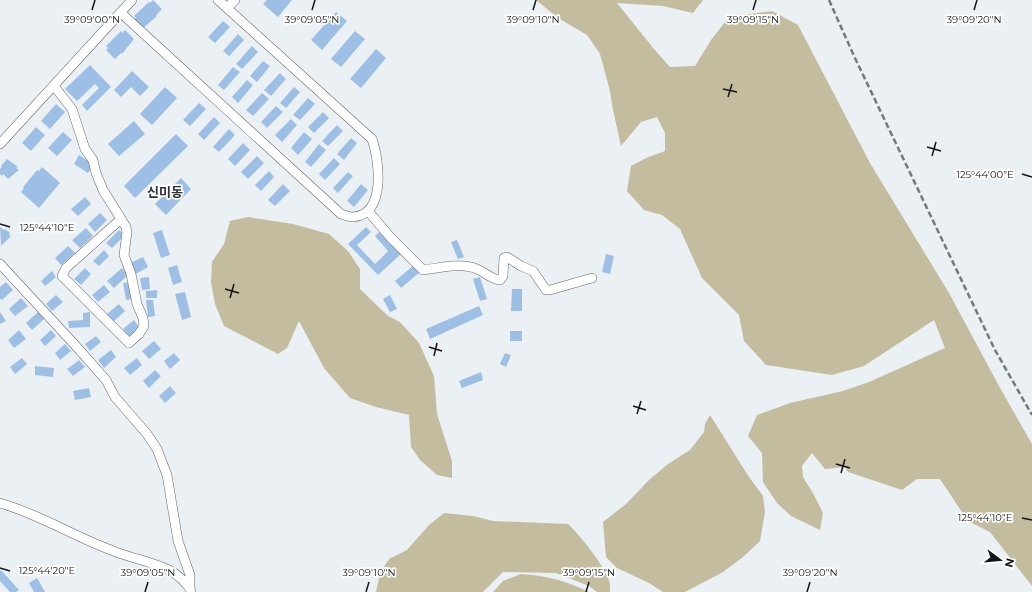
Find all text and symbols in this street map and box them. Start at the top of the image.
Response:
text: 39°09'00"N [64,13,120,26]
text: 39°09'05"N [285,13,340,26]
text: 39°09'10"N [506,13,560,26]
text: 39°09'15"N [727,13,779,26]
text: 39°09'20"N [946,13,1002,26]
text: 125°44'00"E [956,168,1014,181]
district label: 신미동 [147,184,183,200]
text: 125°44'10"E [20,221,75,234]
text: 125°44'10"E [958,511,1013,524]
north arrow [980,540,1020,580]
text: N [1002,557,1018,569]
text: 125°44'20"E [19,564,76,577]
text: 39°09'05"N [121,566,176,579]
text: 39°09'10"N [342,566,396,579]
text: 39°09'15"N [563,566,615,579]
text: 39°09'20"N [782,566,838,579]

